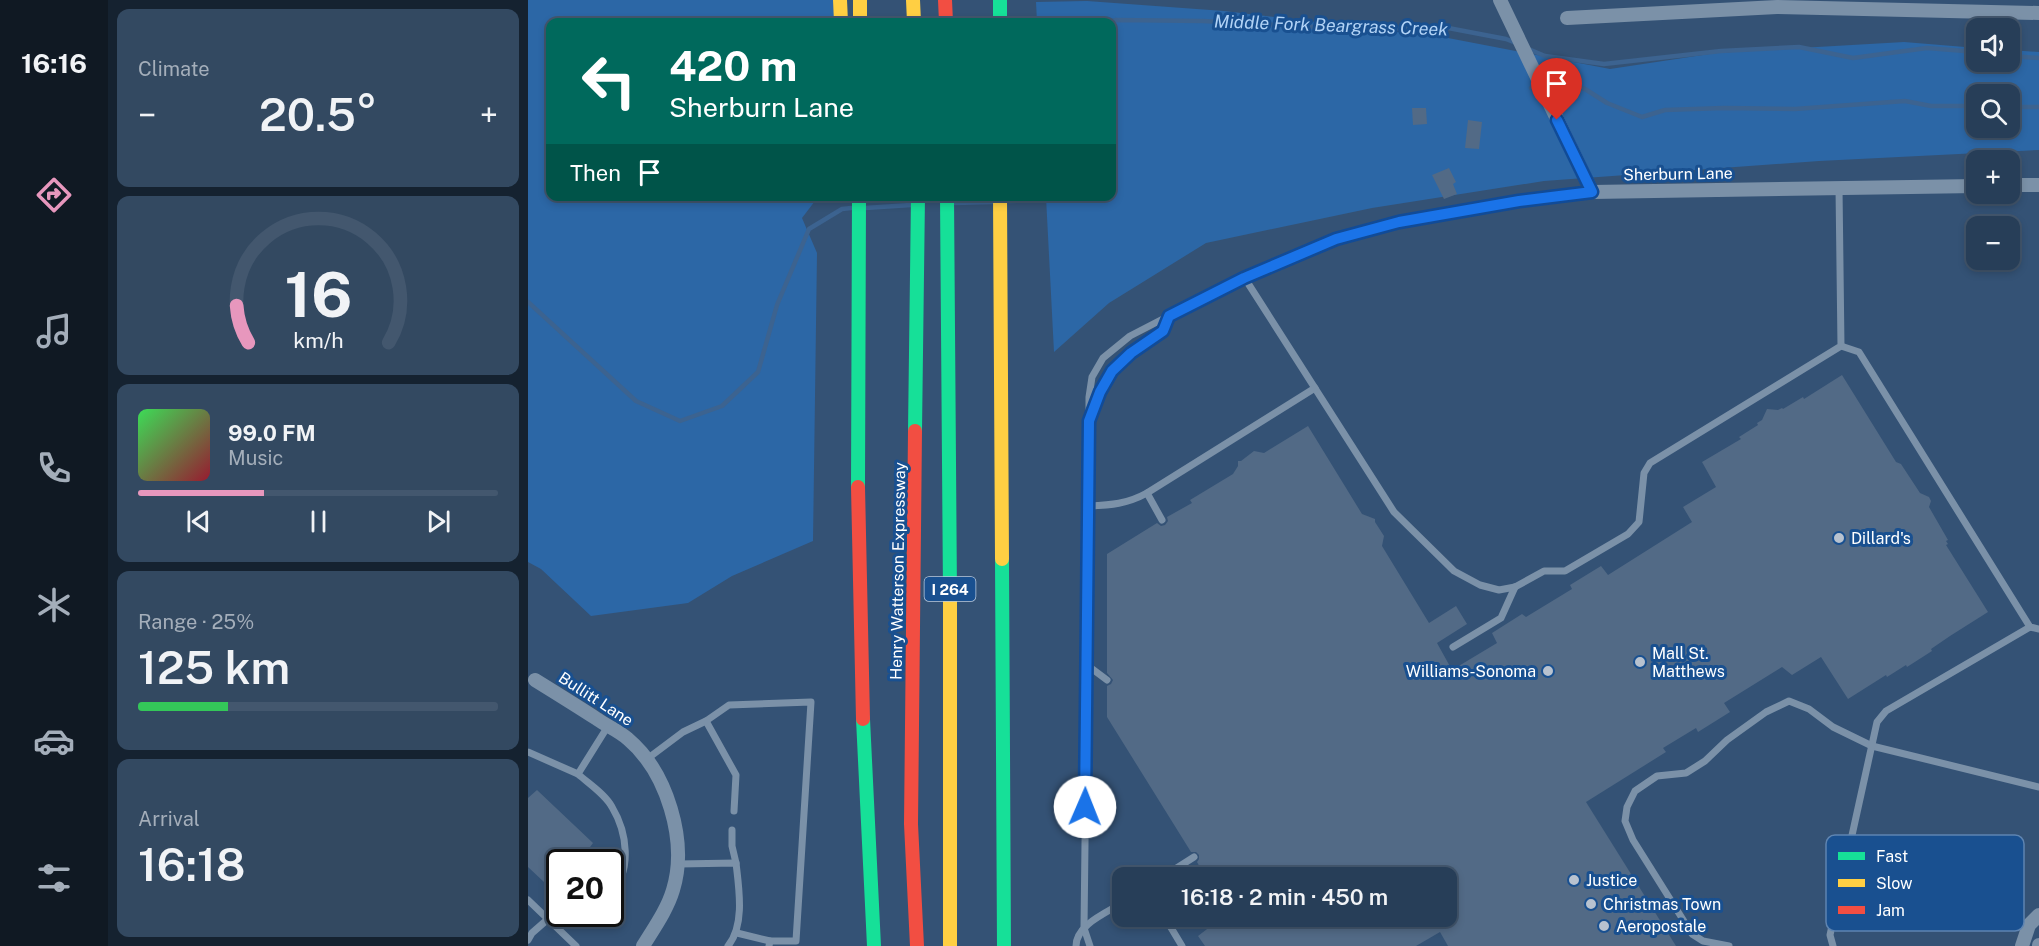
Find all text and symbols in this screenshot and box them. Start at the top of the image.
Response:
water label: Middle Fork Beargrass Creek [1214,10,1449,40]
map controls [1966,18,2020,270]
button: sound [1966,18,2020,72]
text: 420 m [669,41,797,90]
icon: left [570,42,648,120]
text: 16:16 [21,47,87,79]
text: Climate [138,57,210,81]
pin [1531,58,1582,120]
icon: arrive [1540,67,1573,100]
button: search [1966,84,2020,138]
text: 20.5° [259,88,377,141]
text: Sherburn Lane [669,91,854,123]
text: − [138,96,156,134]
text: + [480,96,498,134]
button: + [1966,150,2020,204]
icon: arrive [633,156,666,189]
text: Then [570,160,621,186]
street label: Sherburn Lane [1623,164,1733,184]
icon: directions [33,174,75,216]
button: − [1966,216,2020,270]
text: 16 [284,258,352,331]
icon: music [33,310,75,352]
text: km/h [293,328,343,353]
text: 99.0 FM [228,420,316,446]
text: Music [228,446,283,470]
icon: phone [33,447,75,489]
street label: Henry Watterson Expressway [887,461,909,680]
icon: previous [182,505,215,538]
icon: pause [302,505,335,538]
icon: next [422,505,455,538]
place label: Dillard's [1851,529,1911,548]
marker: Dillard's [1832,531,1846,545]
road number: I 264 [924,577,976,601]
icon: climate [33,584,75,626]
text: Range · 25% [138,610,254,634]
text: 125 km [138,641,290,694]
place label: Mall St. Matthews [1652,644,1725,681]
marker: Mall St. Matthews [1633,655,1647,669]
place label: Williams-Sonoma [1406,662,1536,681]
marker: Williams-Sonoma [1541,664,1555,678]
street label: Bullitt Lane [555,668,637,730]
icon: car [33,720,75,762]
position arrow [1053,775,1117,839]
text: Arrival [138,807,200,831]
legend [1826,835,2024,931]
text: 16:18 [138,838,246,891]
text: Fast [1876,847,1908,866]
speed limit sign: 20 [546,849,624,927]
icon: filters [33,857,75,899]
place label: Justice [1586,871,1637,890]
marker: Justice [1567,873,1581,887]
text: Slow [1876,874,1913,893]
text: 16:18 · 2 min · 450 m [1181,884,1388,910]
place label: Christmas Town [1603,895,1721,914]
marker: Christmas Town [1584,897,1598,911]
text: Jam [1876,901,1905,920]
place label: Aeropostale [1616,917,1706,936]
marker: Aeropostale [1597,919,1611,933]

